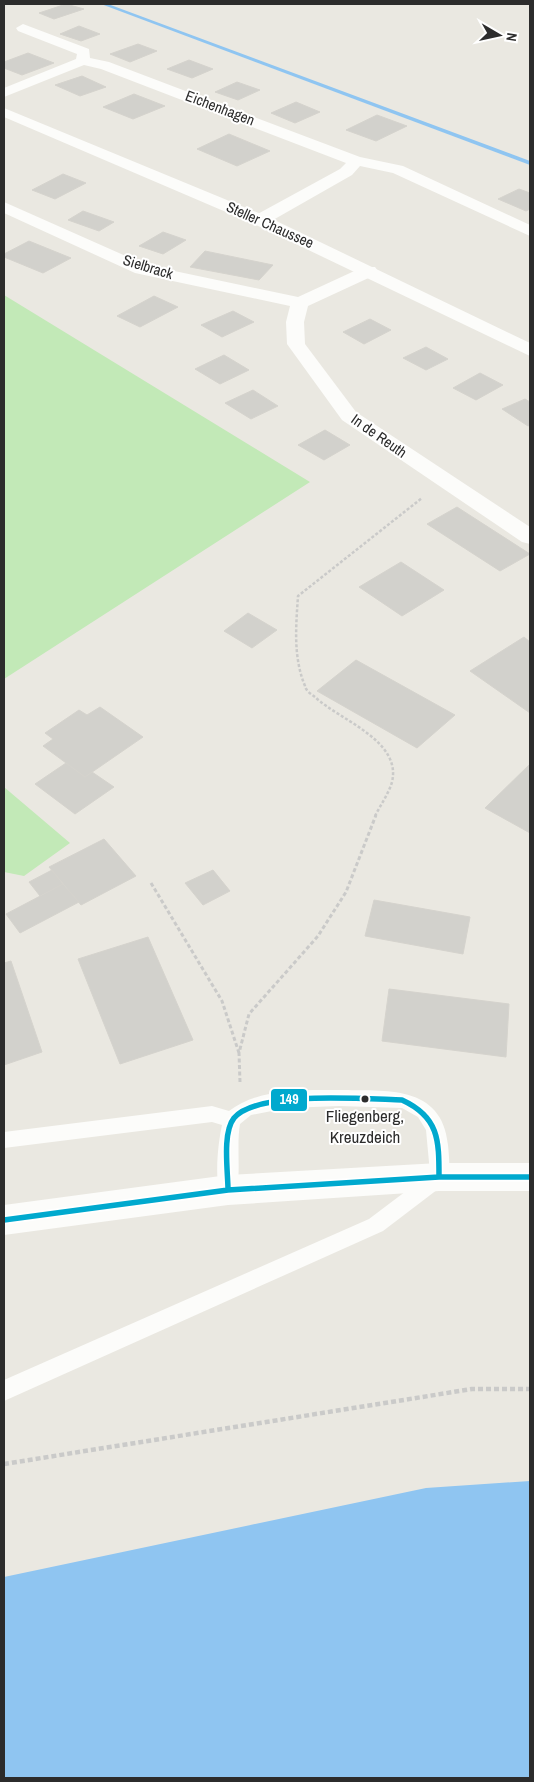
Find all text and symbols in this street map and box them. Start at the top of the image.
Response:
north arrow [474,10,524,60]
text: N [502,32,521,43]
street label: Eichenhagen [183,85,258,130]
street label: Steller Chaussee [223,196,317,253]
street label: Sielbrack [121,249,177,284]
street label: In de Reuth [347,409,411,462]
line badge: 149 [270,1088,308,1112]
text: 149 [279,1090,299,1108]
marker: Fliegenberg, Kreuzdeich [360,1094,370,1104]
place label: Fliegenberg, Kreuzdeich [326,1104,404,1148]

